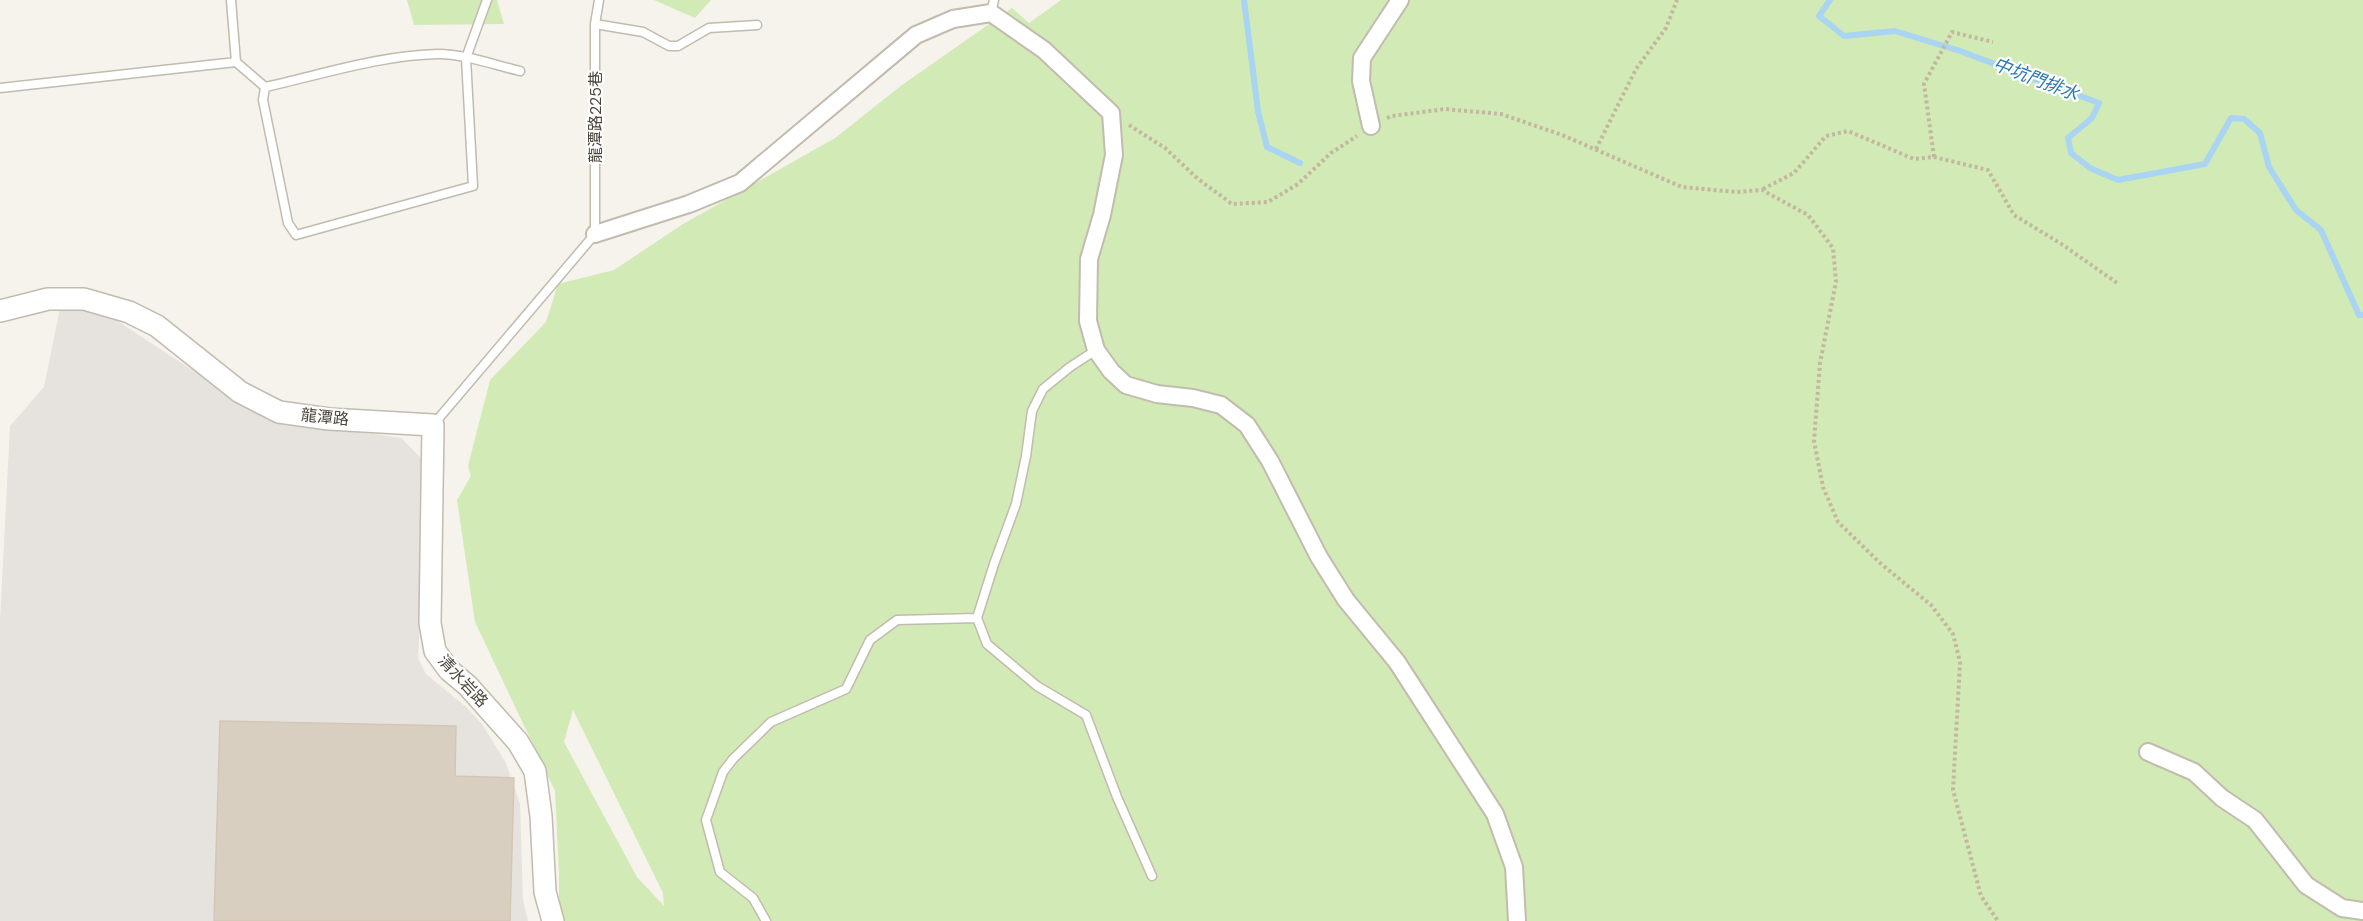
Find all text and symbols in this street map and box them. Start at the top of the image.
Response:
water label: 中坑門排水 [1990,52,2083,107]
street label: 龍潭路225巷 [585,71,606,163]
street label: 龍潭路 [300,404,350,430]
street label: 清水岩路 [433,650,493,712]

